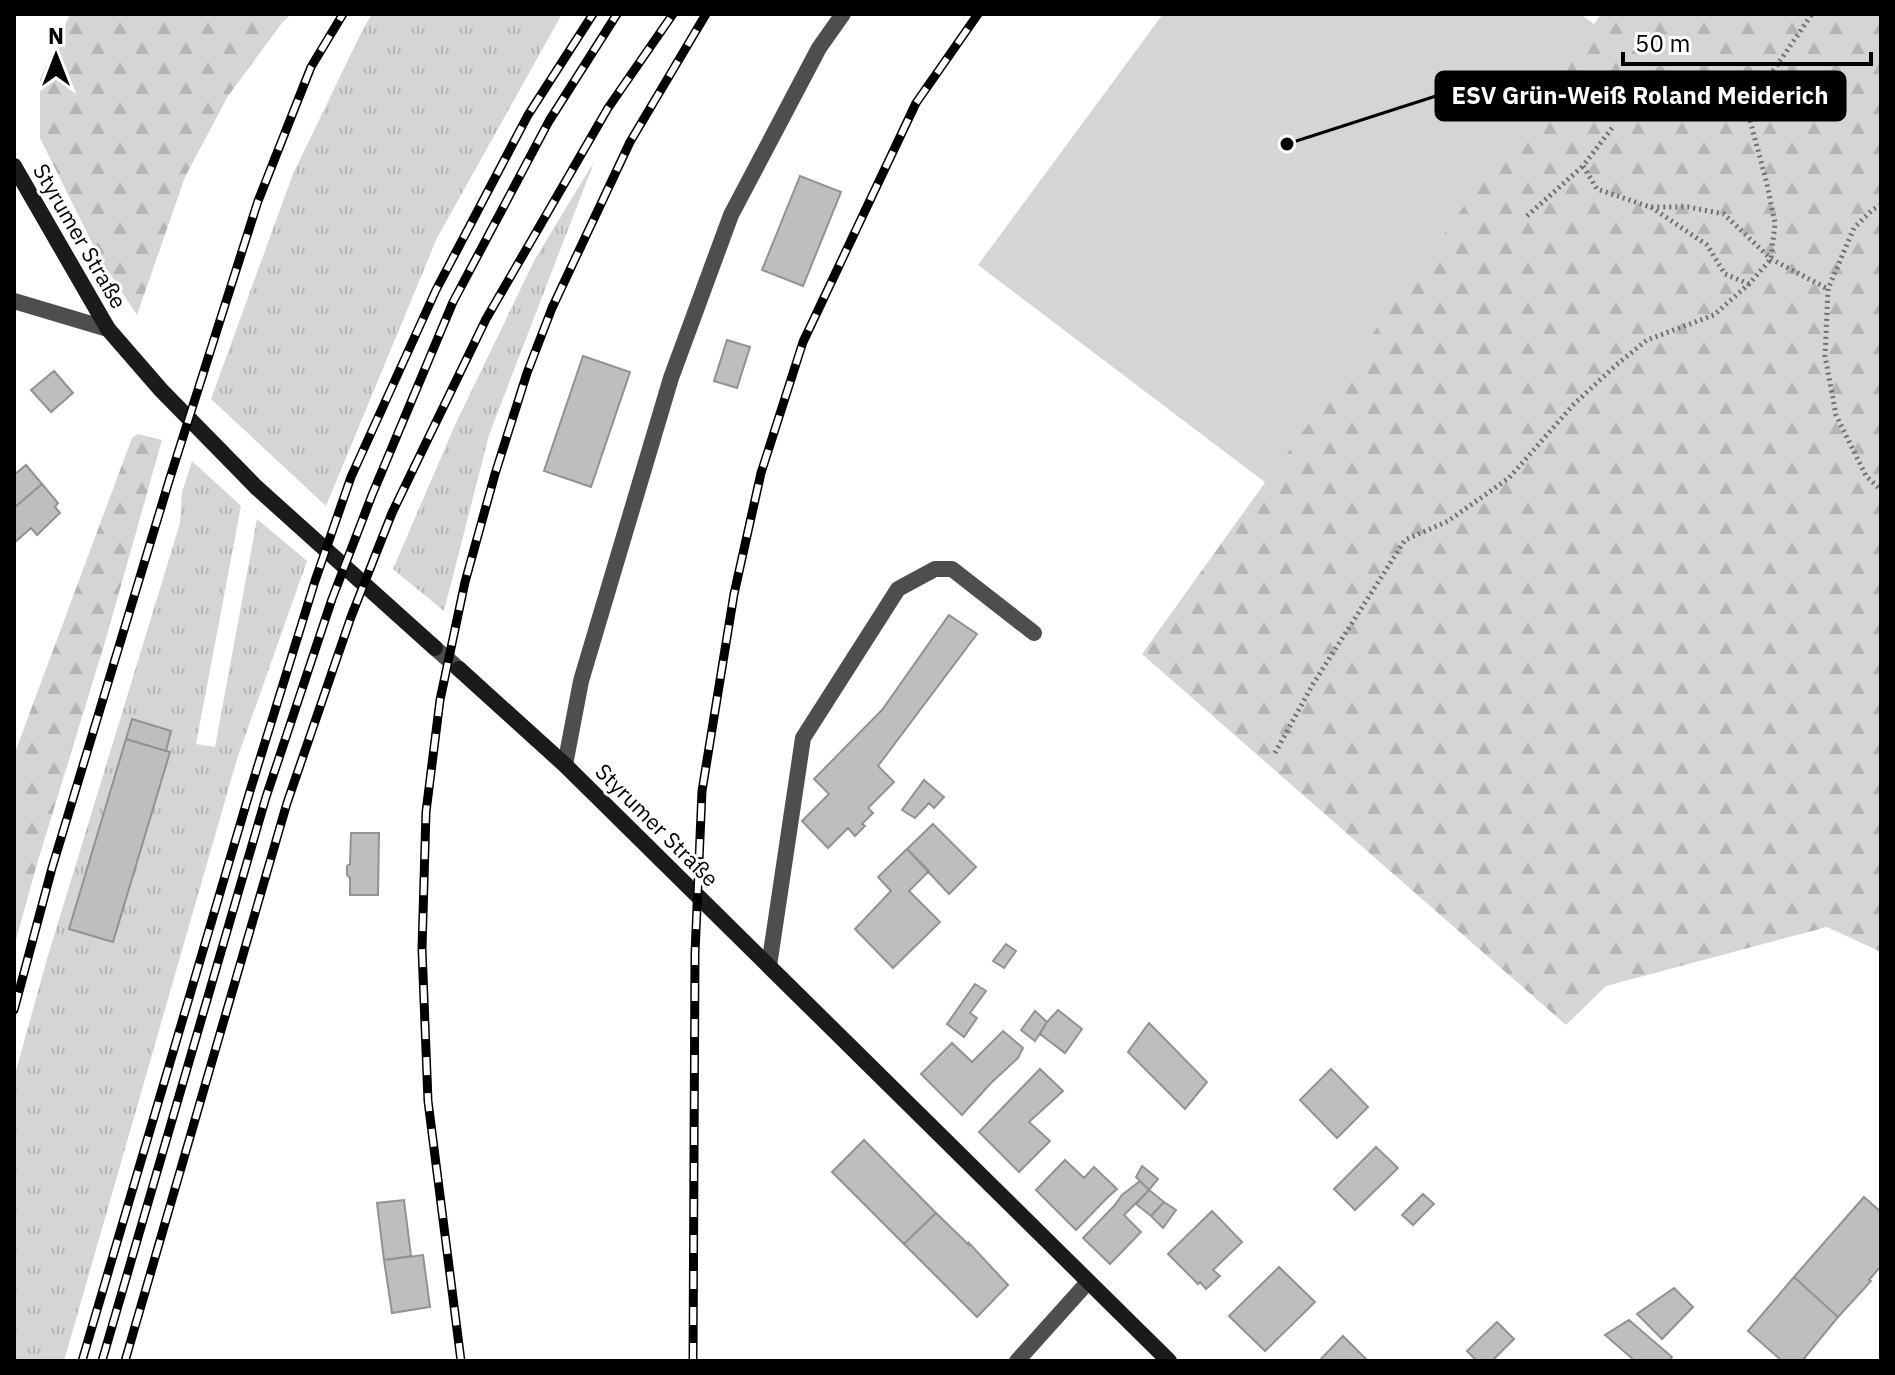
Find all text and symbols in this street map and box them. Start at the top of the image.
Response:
north arrow [16,16,96,96]
scale bar [1623,16,1871,66]
text: N [48,21,64,50]
text: 50 m [1635,27,1690,59]
callout: ESV Grün-Weiß Roland Meiderich [1436,72,1845,120]
text: ESV Grün-Weiß Roland Meiderich [1452,79,1828,111]
street label: Styrumer Straße [27,158,134,314]
street label: Styrumer Straße [589,757,725,893]

